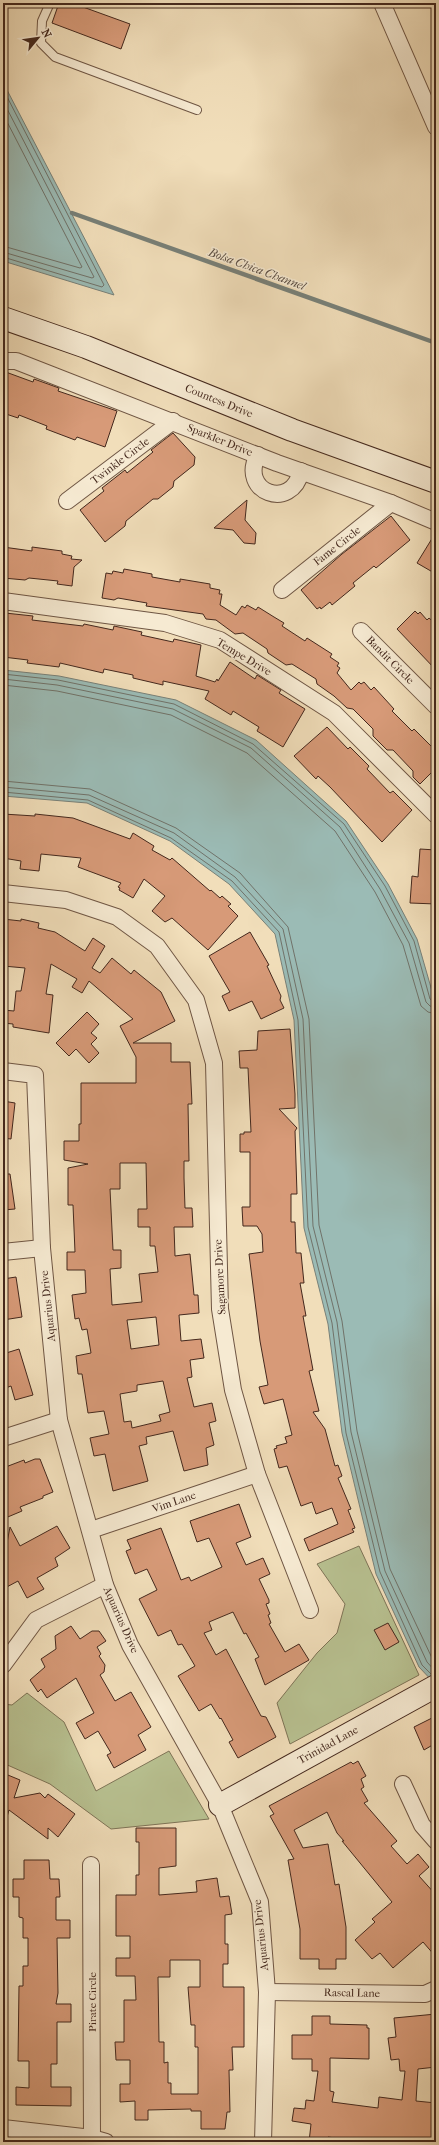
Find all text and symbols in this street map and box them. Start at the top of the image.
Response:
north arrow [18,18,58,58]
text: N [39,27,54,41]
water label: Bolsa Chica Channel [206,245,309,294]
street label: Countess Drive [183,381,255,421]
street label: Sparkler Drive [185,421,255,459]
street label: Twinkle Circle [88,434,152,487]
street label: Fame Circle [311,523,364,568]
street label: Bandit Circle [363,633,417,687]
street label: Tempe Drive [214,636,274,679]
street label: Sagamore Drive [212,1238,228,1315]
street label: Aquarius Drive [38,1269,58,1343]
street label: Vim Lane [149,1488,198,1516]
street label: Aquarius Drive [100,1584,142,1656]
street label: Trinidad Lane [296,1723,361,1767]
street label: Aquarius Drive [251,1898,271,1972]
street label: Pirate Circle [86,1972,99,2032]
street label: Rascal Lane [324,1986,381,2000]

